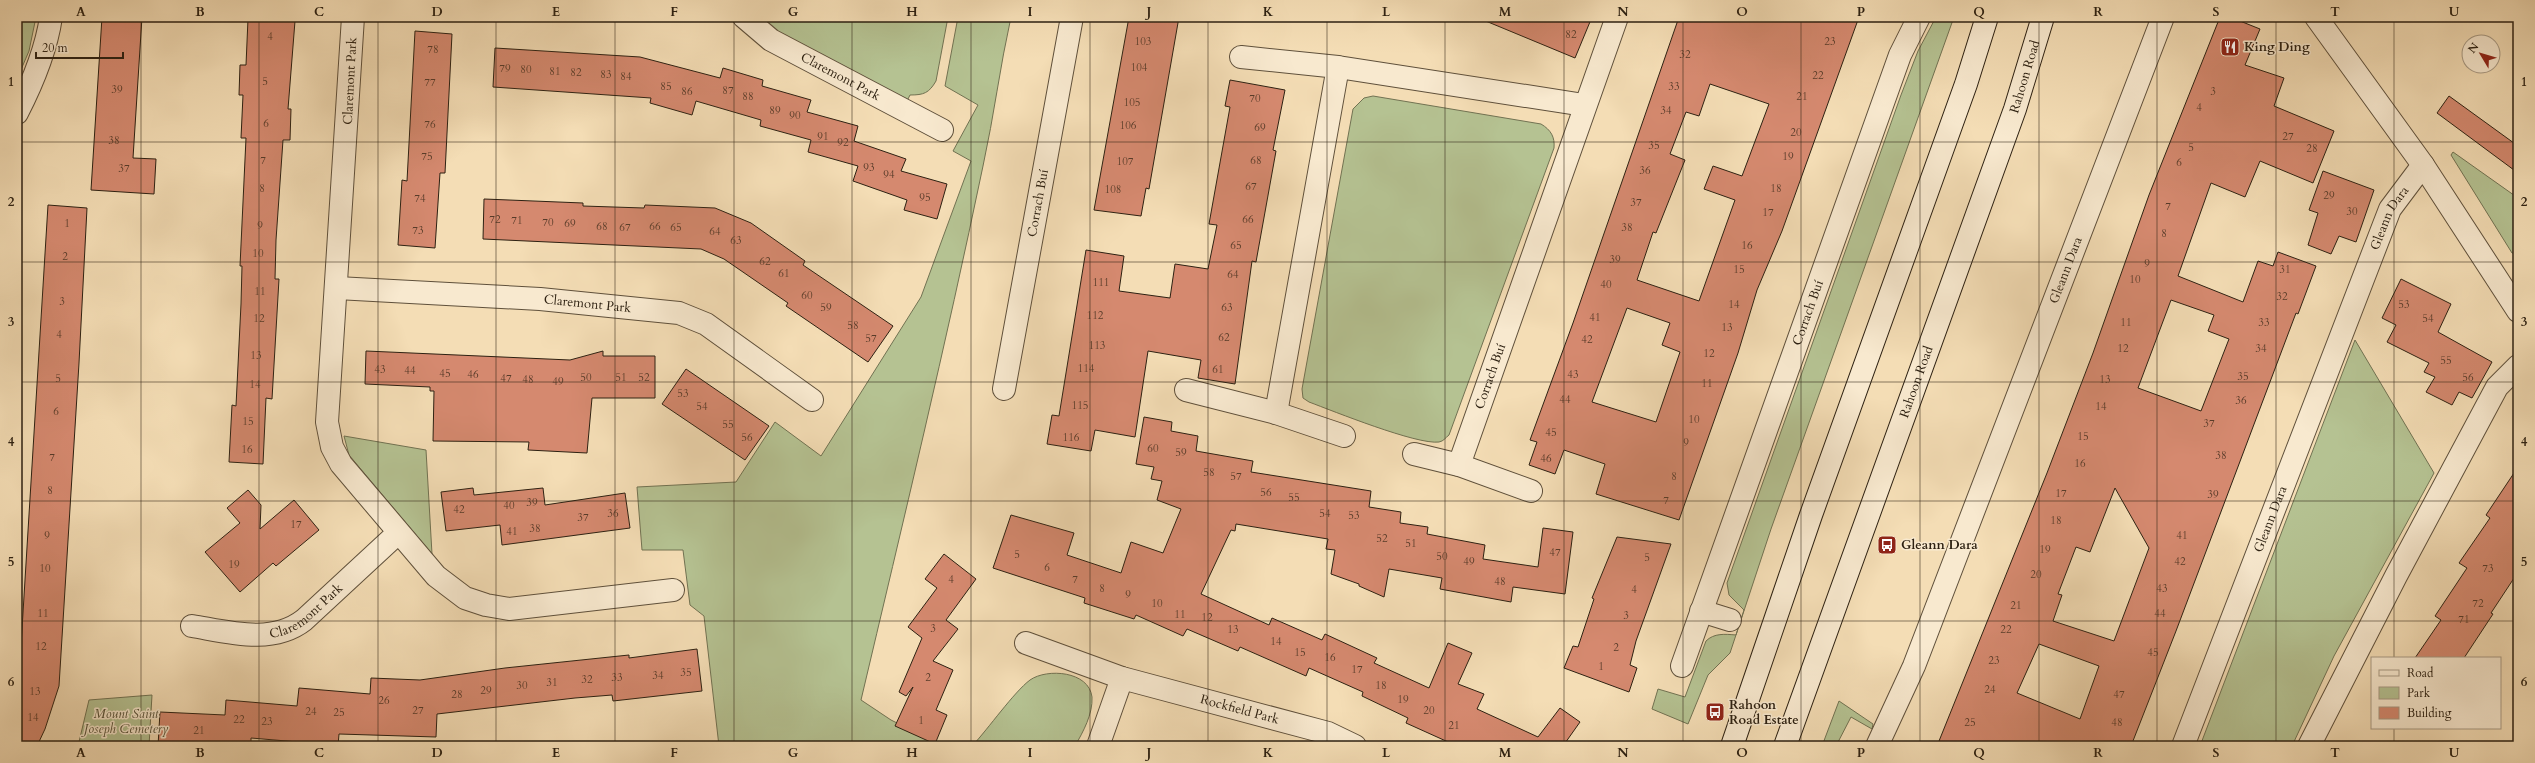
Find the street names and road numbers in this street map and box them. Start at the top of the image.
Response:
street label: Claremont Park [339,37,361,125]
street label: Rahoon Road [2005,38,2044,115]
street label: Claremont Park [798,48,883,105]
street label: Corrach Buí [1023,168,1053,238]
street label: Gleann Dara [2366,182,2413,253]
street label: Gleann Dara [2045,234,2087,306]
street label: Corrach Buí [1788,277,1828,348]
street label: Claremont Park [543,290,632,317]
street label: Corrach Buí [1470,341,1510,412]
street label: Rahoon Road [1895,343,1938,420]
street label: Gleann Dara [2249,483,2292,555]
street label: Claremont Park [268,579,347,643]
street label: Rockfield Park [1198,690,1281,729]

